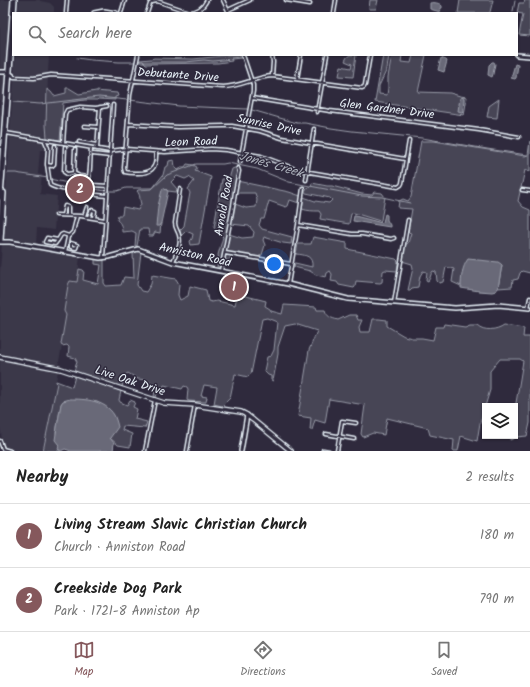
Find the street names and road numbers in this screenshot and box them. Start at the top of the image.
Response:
street label: Debutante Drive [137,63,220,87]
street label: Glen Gardner Drive [338,94,436,124]
street label: Sunrise Drive [235,109,304,141]
street label: Leon Road [164,132,219,152]
street label: Arnold Road [209,173,239,238]
street label: Anniston Road [157,237,234,273]
street label: Live Oak Drive [92,361,168,402]

